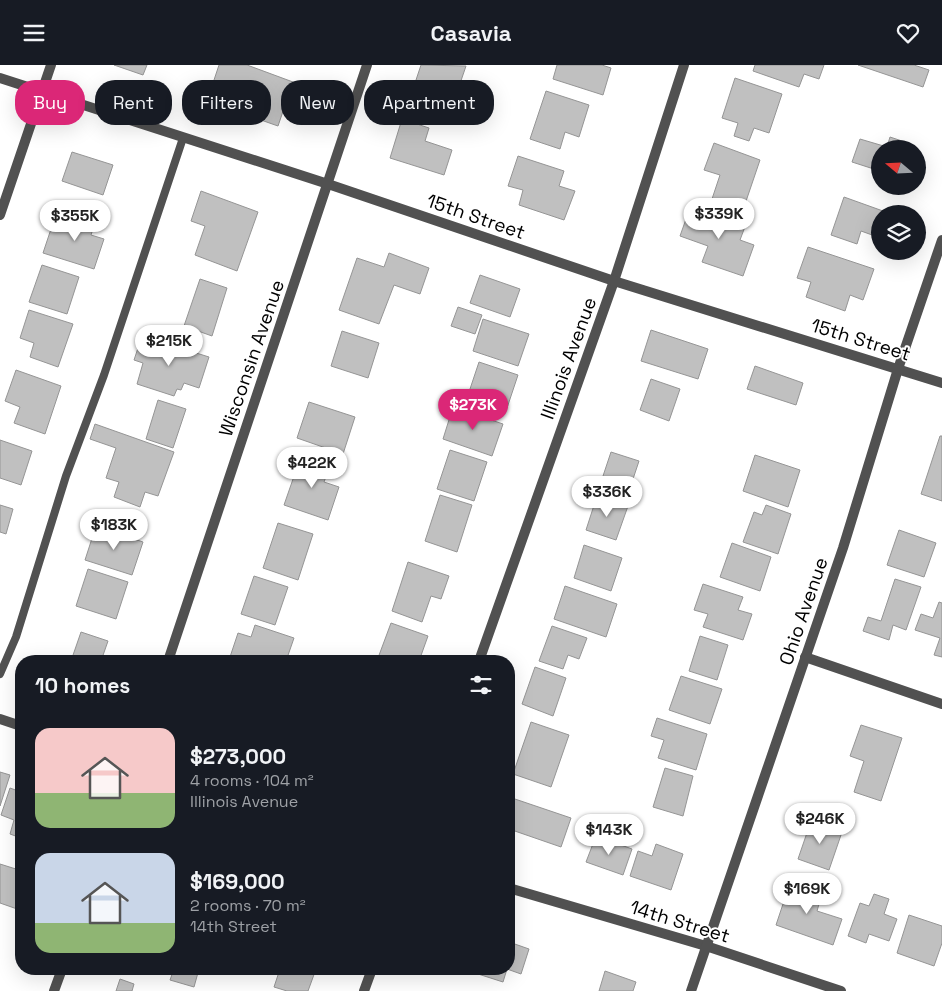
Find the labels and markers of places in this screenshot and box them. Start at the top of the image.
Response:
pin: $339K [684,197,754,240]
pin: $355K [40,199,110,242]
pin: $215K [134,325,204,367]
pin: $273K [438,389,508,431]
pin: $422K [277,447,347,489]
pin: $336K [572,475,642,518]
pin: $183K [79,509,149,551]
pin: $246K [785,803,855,845]
pin: $143K [574,813,644,856]
pin: $169K [772,873,842,915]

